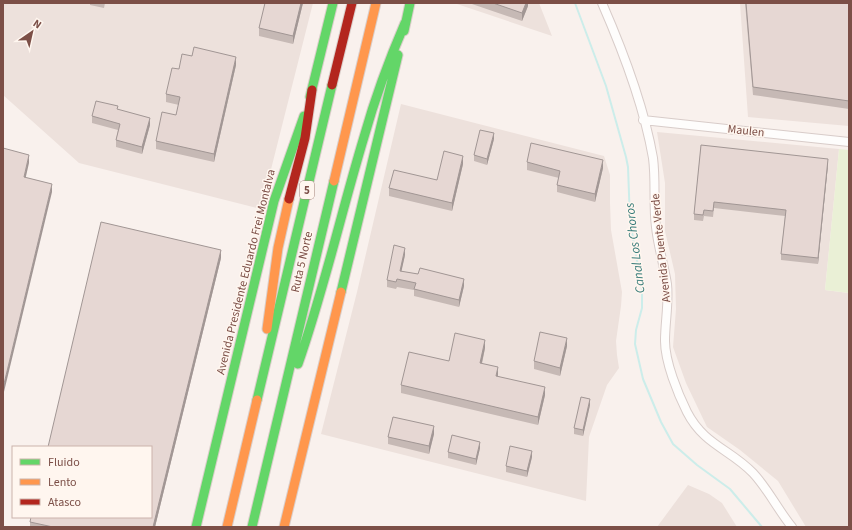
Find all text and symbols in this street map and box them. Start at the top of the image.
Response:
north arrow [12,12,52,52]
text: N [30,16,45,32]
street label: Maulen [727,121,765,141]
street label: Avenida Presidente Eduardo Frei Montalva [212,168,280,376]
road number: 5 [300,181,314,199]
street label: Avenida Puente Verde [647,193,675,303]
water label: Canal Los Choros [621,202,649,294]
street label: Ruta 5 Norte [287,230,317,294]
legend [12,446,152,518]
text: Fluido [48,454,80,471]
text: Lento [48,474,77,491]
text: Atasco [48,494,81,511]

